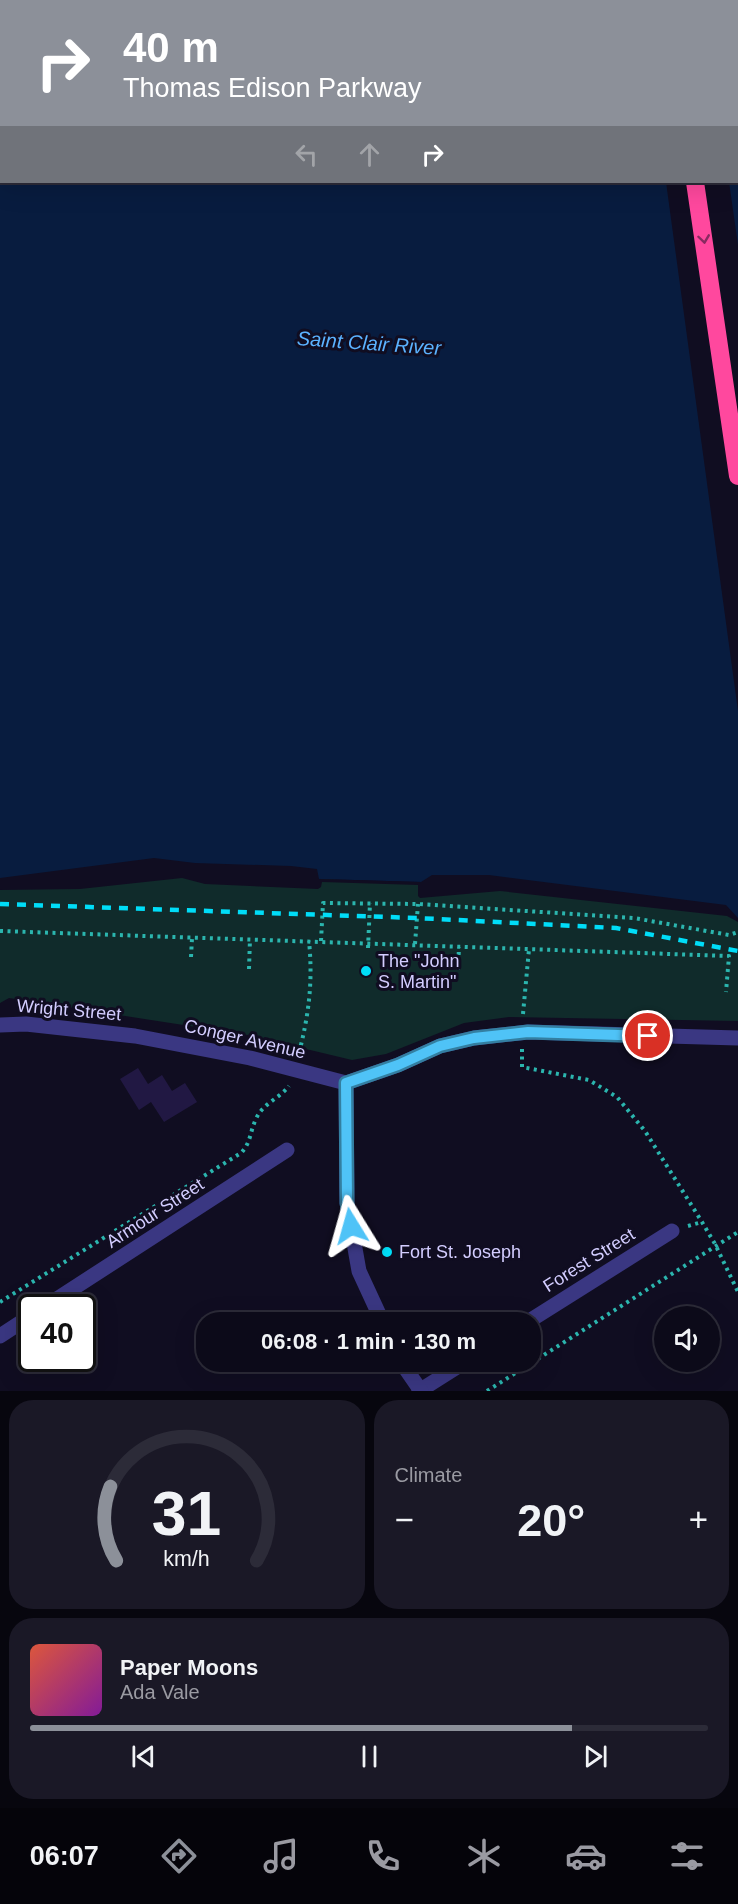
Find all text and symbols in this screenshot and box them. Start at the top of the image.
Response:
icon: right [24,24,102,102]
text: 40 m [123,24,219,71]
text: Thomas Edison Parkway [123,73,422,103]
icon: left [290,138,323,171]
icon: ahead [353,138,386,171]
icon: right [416,138,449,171]
one-way arrow [697,235,709,244]
water label: Saint Clair River [296,327,443,359]
place label: The "John S. Martin" [378,951,459,992]
marker: The "John S. Martin" [359,964,373,978]
street label: Wright Street [16,995,122,1025]
pin [622,1010,673,1061]
street label: Conger Avenue [182,1015,308,1063]
icon: arrive [631,1019,664,1052]
street label: Armour Street [103,1174,207,1252]
position arrow [319,1194,383,1258]
street label: Forest Street [540,1224,638,1296]
place label: Fort St. Joseph [399,1242,521,1262]
marker: Fort St. Joseph [380,1245,394,1259]
speed limit sign: 40 [18,1294,96,1372]
map controls [654,1306,720,1372]
button: sound [654,1306,720,1372]
text: 06:08 · 1 min · 130 m [261,1329,476,1354]
text: Climate [395,1464,462,1486]
text: 31 [152,1479,221,1548]
text: 20° [517,1495,585,1546]
text: − [395,1501,414,1538]
text: + [689,1501,708,1538]
text: km/h [164,1548,210,1572]
text: Paper Moons [120,1655,258,1680]
text: Ada Vale [120,1681,200,1703]
icon: previous [127,1740,160,1773]
icon: pause [353,1740,386,1773]
icon: next [579,1740,612,1773]
icon: directions [158,1835,200,1877]
icon: music [260,1835,302,1877]
icon: phone [362,1835,404,1877]
icon: climate [463,1835,505,1877]
icon: car [565,1835,607,1877]
icon: filters [666,1835,708,1877]
text: 06:07 [30,1841,99,1871]

